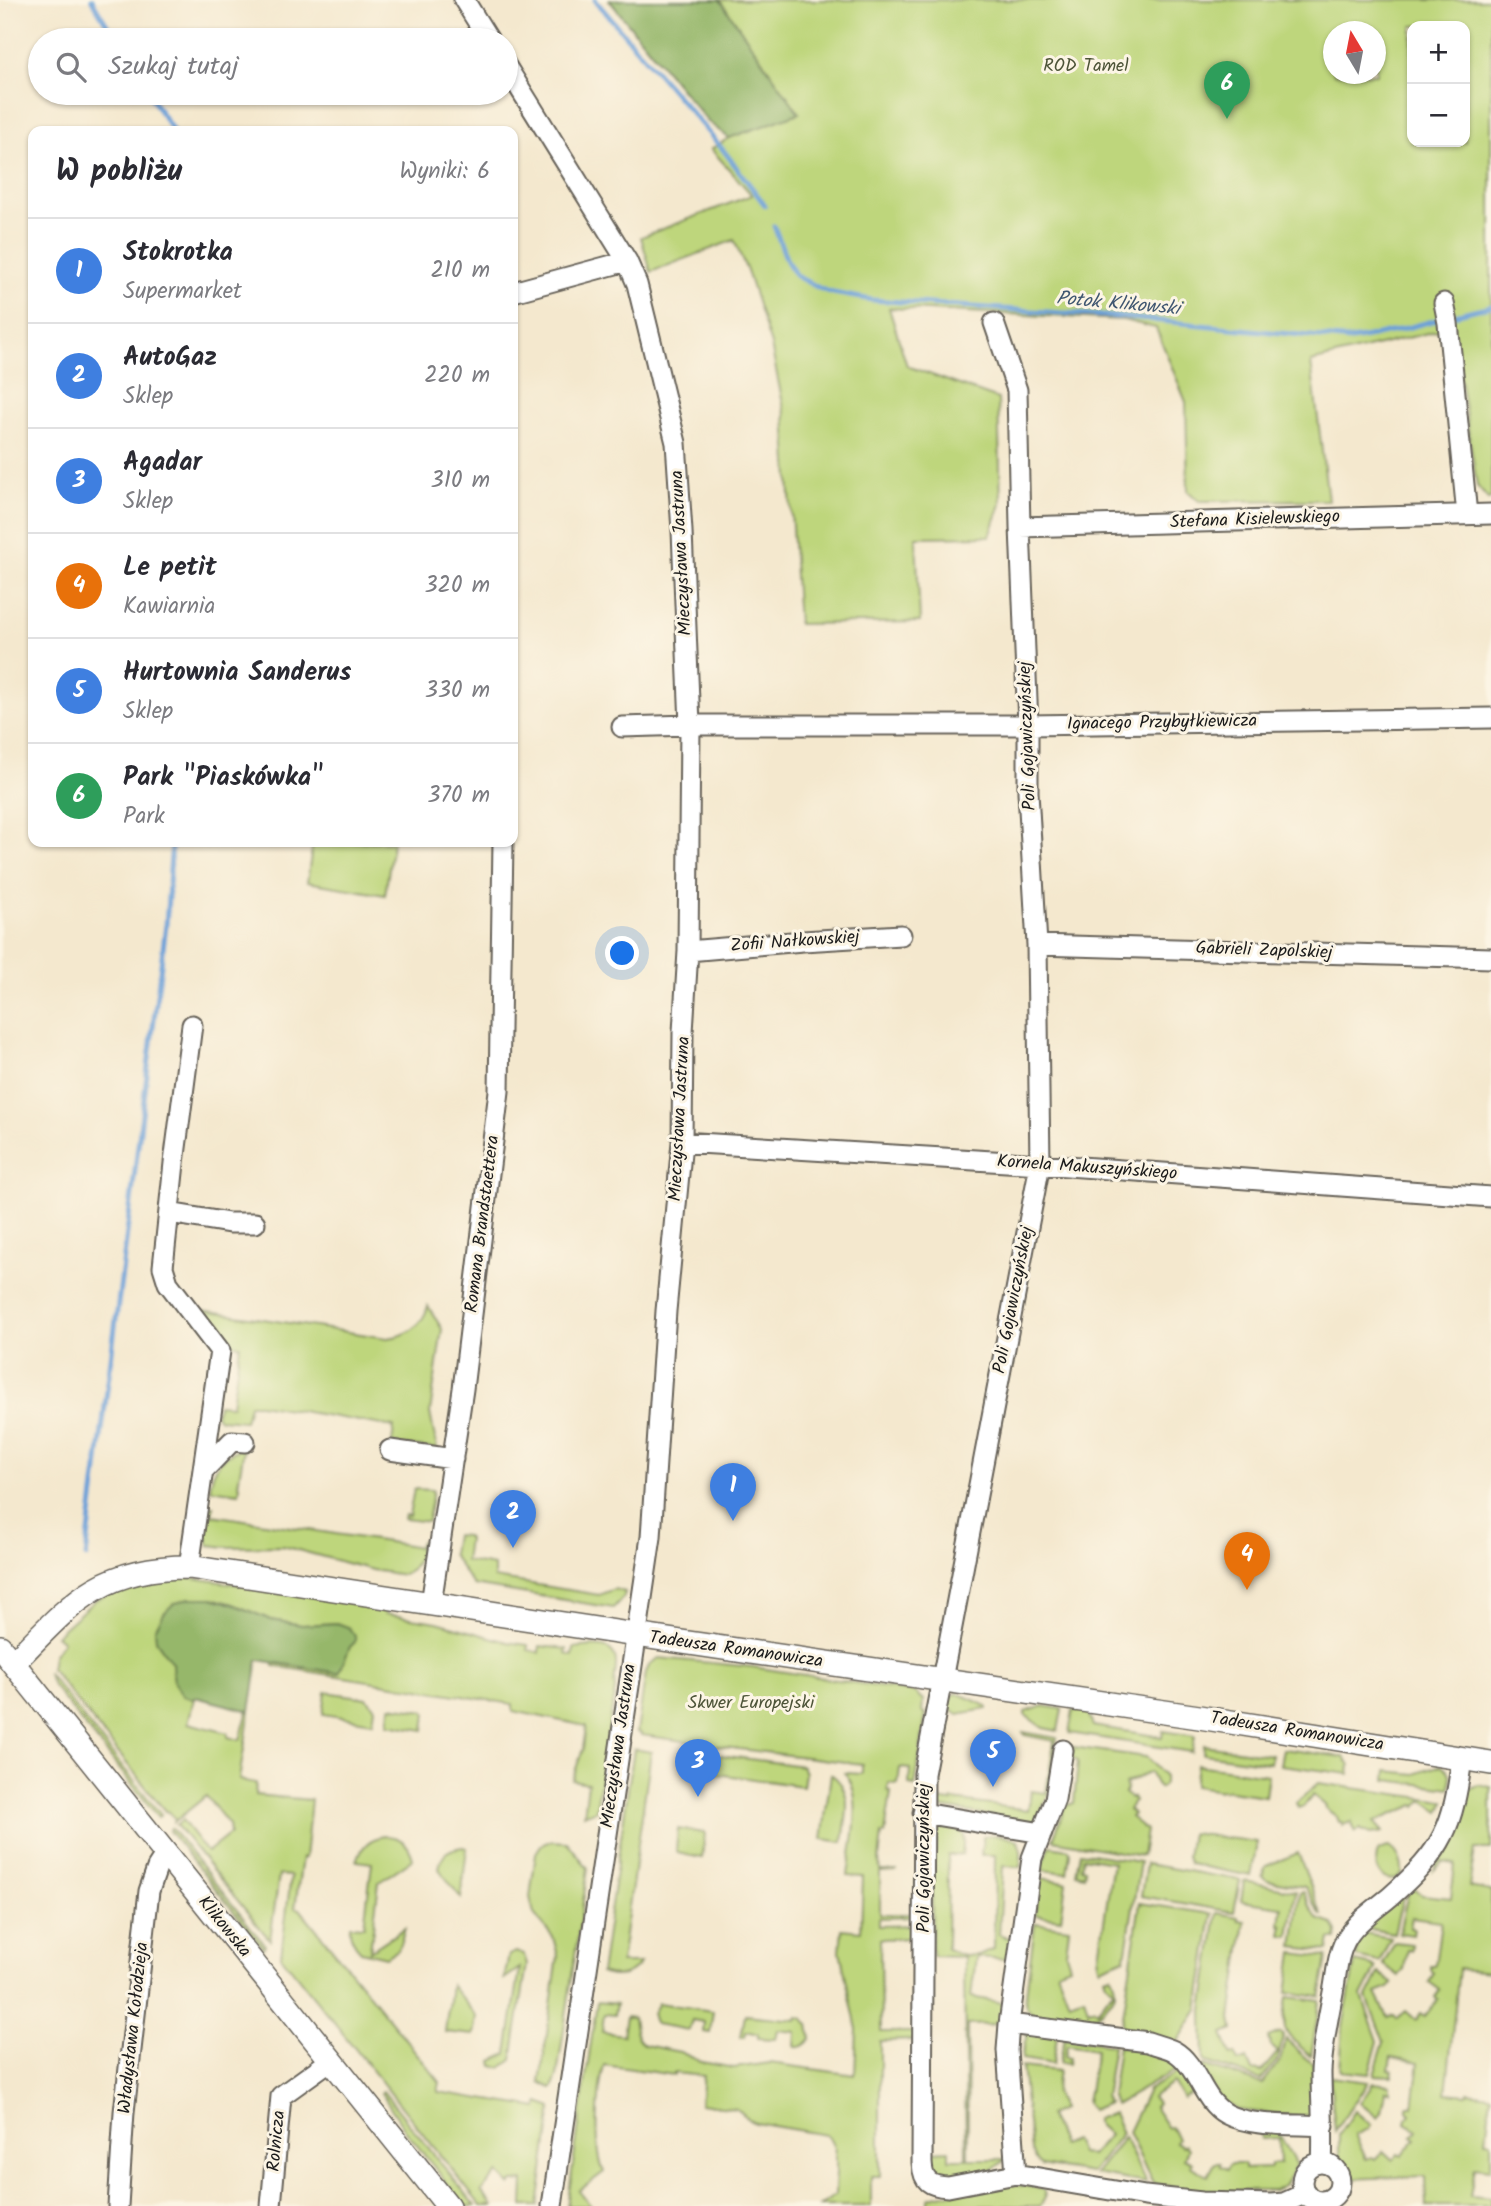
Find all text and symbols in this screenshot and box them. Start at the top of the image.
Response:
north arrow [1323,21,1386,84]
map controls [1407,21,1470,147]
button: + [1407,21,1470,84]
search box [28,28,518,105]
text: Szukaj tutaj [108,46,239,88]
icon: search [52,48,90,86]
park label: ROD Tamel [1043,52,1129,81]
pin: 6 [1204,61,1250,119]
button: − [1407,84,1470,147]
text: W pobliżu [56,148,182,196]
text: Wyniki: 6 [400,154,490,190]
text: Stokrotka [123,232,233,274]
text: 1 [76,253,82,289]
text: 210 m [430,253,490,289]
text: Supermarket [123,274,242,310]
water label: Potok Klikowski [1055,284,1185,325]
text: AutoGaz [123,337,217,379]
text: 2 [72,358,86,394]
text: 220 m [424,358,490,394]
text: Sklep [123,379,173,415]
text: Agadar [123,442,202,484]
text: 3 [73,463,85,499]
text: 310 m [431,463,490,499]
street label: Mieczysława Jastruna [663,470,701,636]
text: Sklep [123,484,173,520]
street label: Stefana Kisielewskiego [1170,503,1340,537]
text: Le petit [123,547,217,589]
text: 4 [73,568,85,604]
text: 320 m [424,568,490,604]
text: Kawiarnia [123,589,215,625]
text: Hurtownia Sanderus [123,652,351,694]
street label: Poli Gojawiczyńskiej [1011,659,1045,811]
text: 5 [73,673,85,709]
text: 330 m [425,673,490,709]
text: Sklep [123,694,173,730]
street label: Ignacego Przybyłkiewicza [1067,707,1257,739]
text: Park "Piaskówka" [123,757,324,799]
text: 6 [73,778,85,814]
text: 370 m [427,778,490,814]
text: Park [123,799,165,835]
street label: Zofii Nałkowskiej [730,923,862,961]
street label: Gabrieli Zapolskiej [1195,934,1334,968]
your location [605,936,639,970]
street label: Mieczysława Jastruna [661,1036,699,1202]
street label: Romana Brandstaettera [458,1134,508,1314]
street label: Kornela Makuszyńskiego [996,1147,1178,1189]
street label: Poli Gojawiczyńskiej [986,1222,1043,1376]
pin: 1 [710,1463,756,1521]
pin: 2 [490,1490,536,1548]
pin: 4 [1224,1532,1270,1590]
street label: Tadeusza Romanowicza [647,1623,825,1677]
street label: Mieczysława Jastruna [593,1662,645,1830]
park label: Skwer Europejski [688,1689,815,1718]
street label: Tadeusza Romanowicza [1208,1704,1386,1760]
pin: 5 [970,1729,1016,1787]
pin: 3 [675,1739,721,1797]
street label: Poli Gojawiczyńskiej [910,1782,939,1933]
street label: Klikowska [190,1890,258,1964]
street label: Władysława Kołodzieja [111,1941,157,2115]
street label: Rolnicza [260,2109,294,2173]

